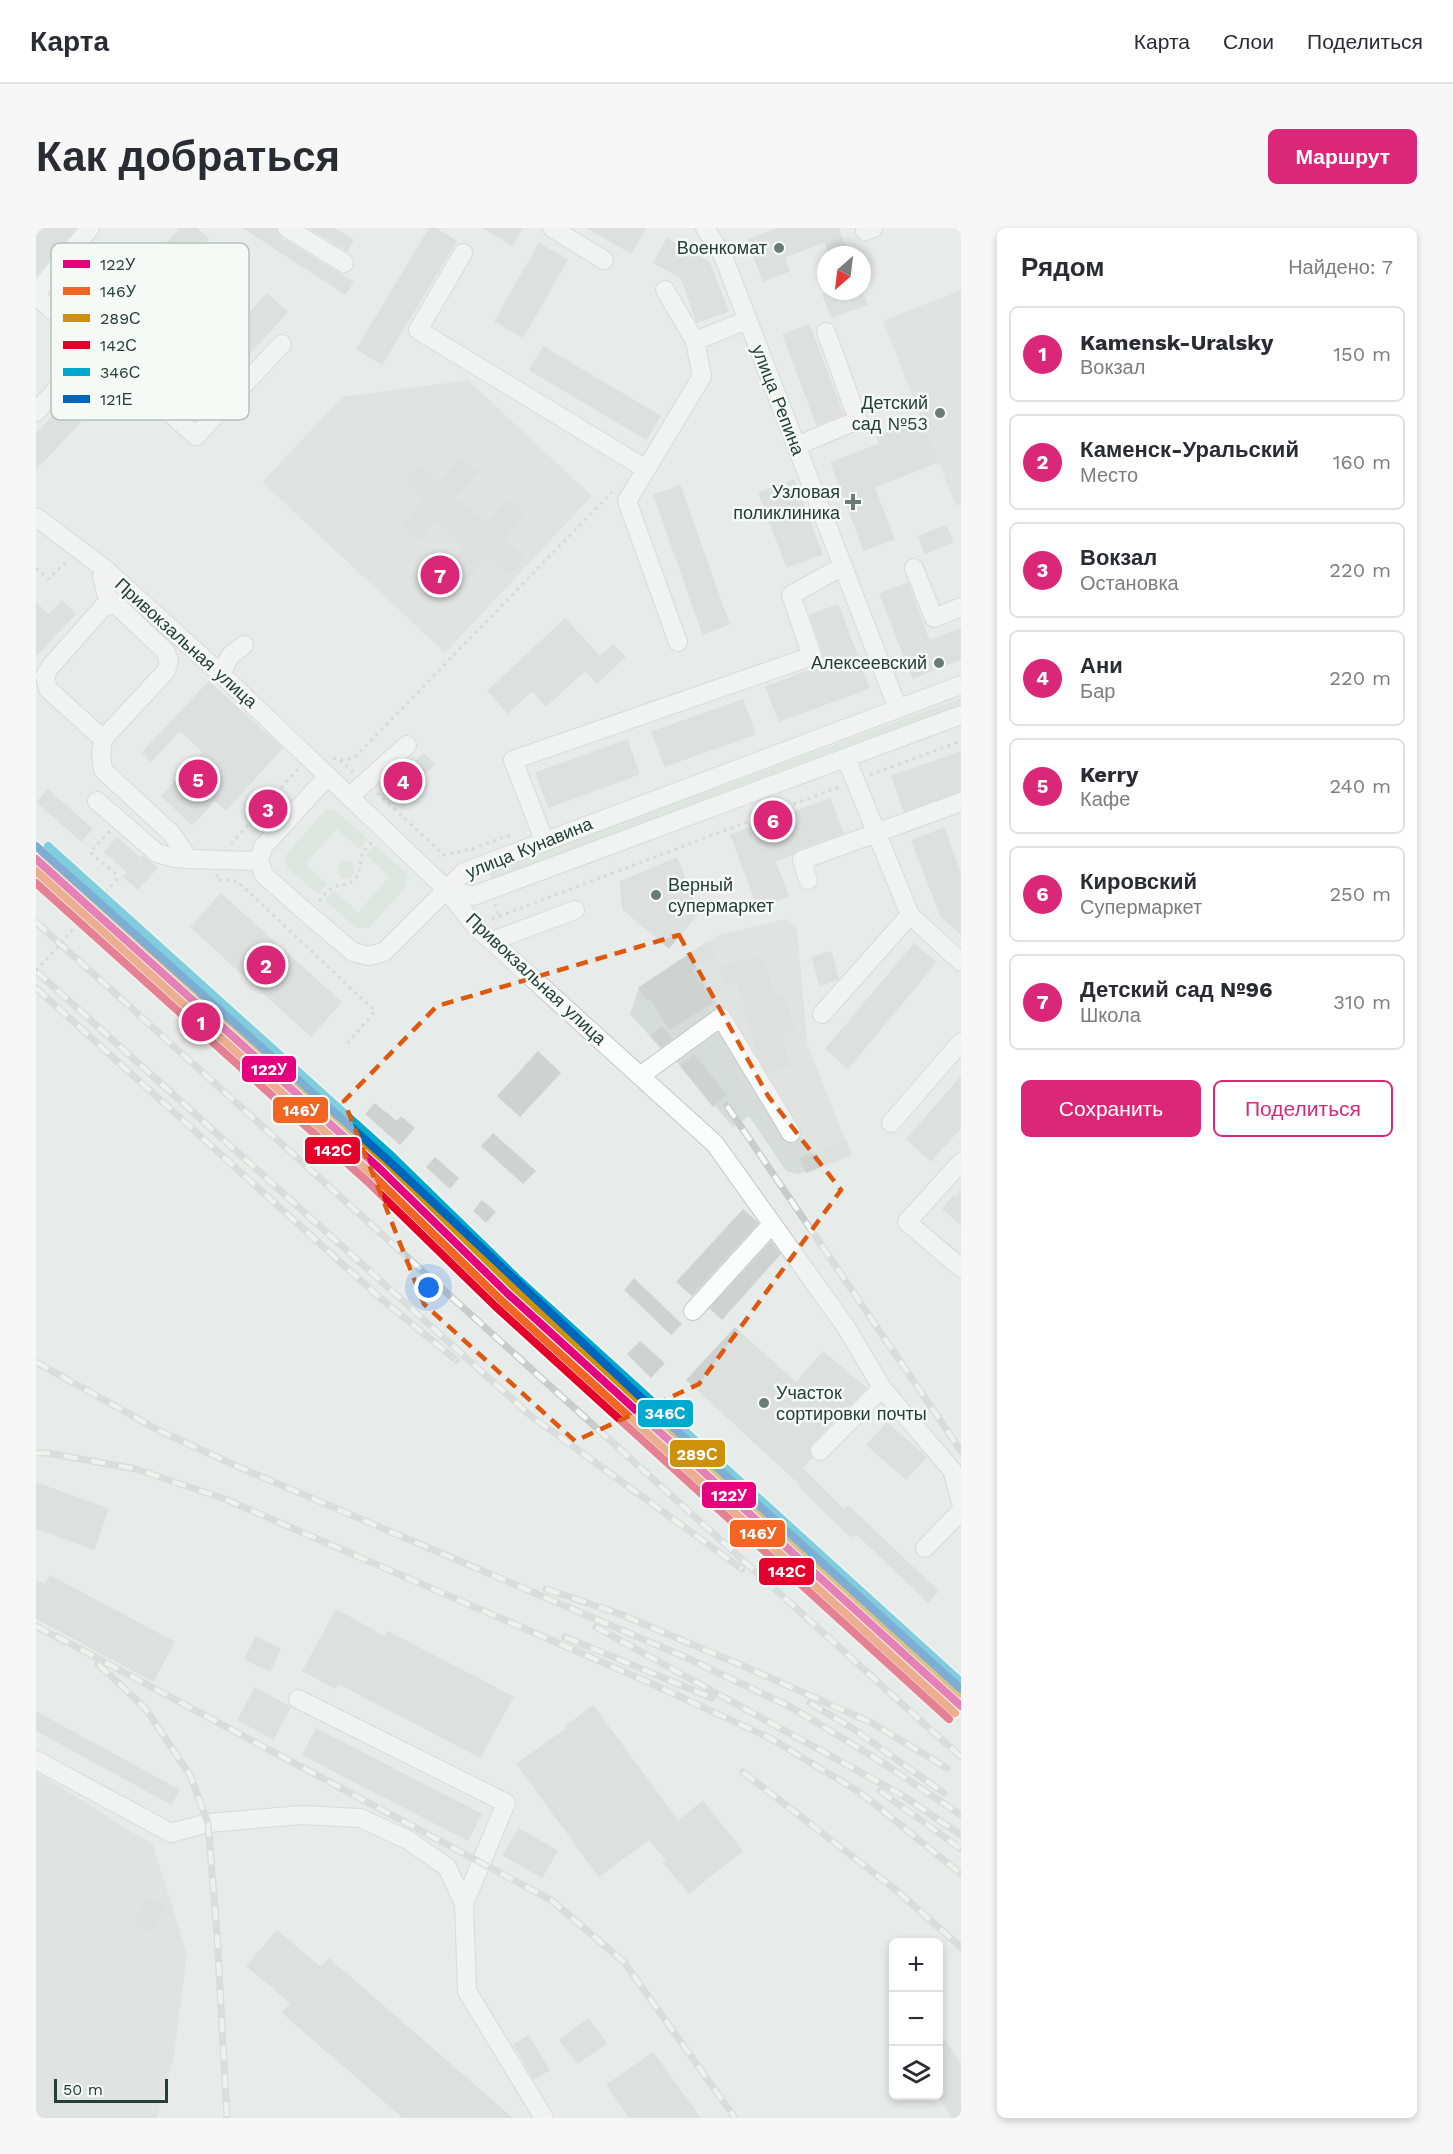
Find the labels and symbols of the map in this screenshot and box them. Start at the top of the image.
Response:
place label: Военкомат [677,237,767,258]
marker: Военкомат [772,241,786,255]
legend [51,243,249,420]
north arrow [817,246,871,300]
text: 122У [100,255,136,274]
text: 146У [100,282,137,301]
text: 289С [100,309,141,328]
text: 142С [100,336,137,355]
street label: улица Репина [748,342,810,459]
text: 346С [100,363,140,382]
text: 121Е [100,390,132,409]
place label: Детский сад №53 [852,392,928,434]
marker: Детский сад №53 [933,406,947,420]
place label: Узловая поликлиника [733,481,841,523]
marker: Узловая поликлиника [844,493,862,511]
pin: 7 [420,552,460,598]
street label: Привокзальная улица [111,573,262,713]
place label: Алексеевский [811,652,927,673]
marker: Алексеевский [932,656,946,670]
pin: 5 [178,756,218,802]
pin: 4 [384,758,422,804]
pin: 3 [248,786,288,832]
pin: 6 [754,798,792,842]
street label: улица Кунавина [462,812,596,882]
place label: Верный супермаркет [668,874,774,916]
marker: Верный супермаркет [649,888,663,902]
street label: Привокзальная улица [462,908,611,1050]
pin: 2 [246,942,286,988]
pin: 1 [182,1000,220,1044]
line badge: 122У [241,1055,297,1083]
text: 122У [251,1060,288,1079]
line badge: 146У [272,1096,329,1124]
text: 146У [282,1101,321,1120]
line badge: 142С [304,1136,361,1165]
text: 142С [314,1141,353,1160]
your location [414,1273,443,1302]
place label: Участок сортировки почты [776,1382,927,1424]
marker: Участок сортировки почты [757,1396,771,1410]
line badge: 346С [637,1399,694,1428]
text: 346С [644,1404,686,1423]
line badge: 289С [669,1439,726,1468]
text: 289С [677,1445,718,1464]
line badge: 122У [701,1481,757,1509]
text: 122У [711,1486,748,1505]
line badge: 146У [729,1519,786,1548]
text: 146У [739,1524,778,1543]
line badge: 142С [758,1557,815,1586]
text: 142С [768,1562,807,1581]
scale bar [54,2076,168,2104]

